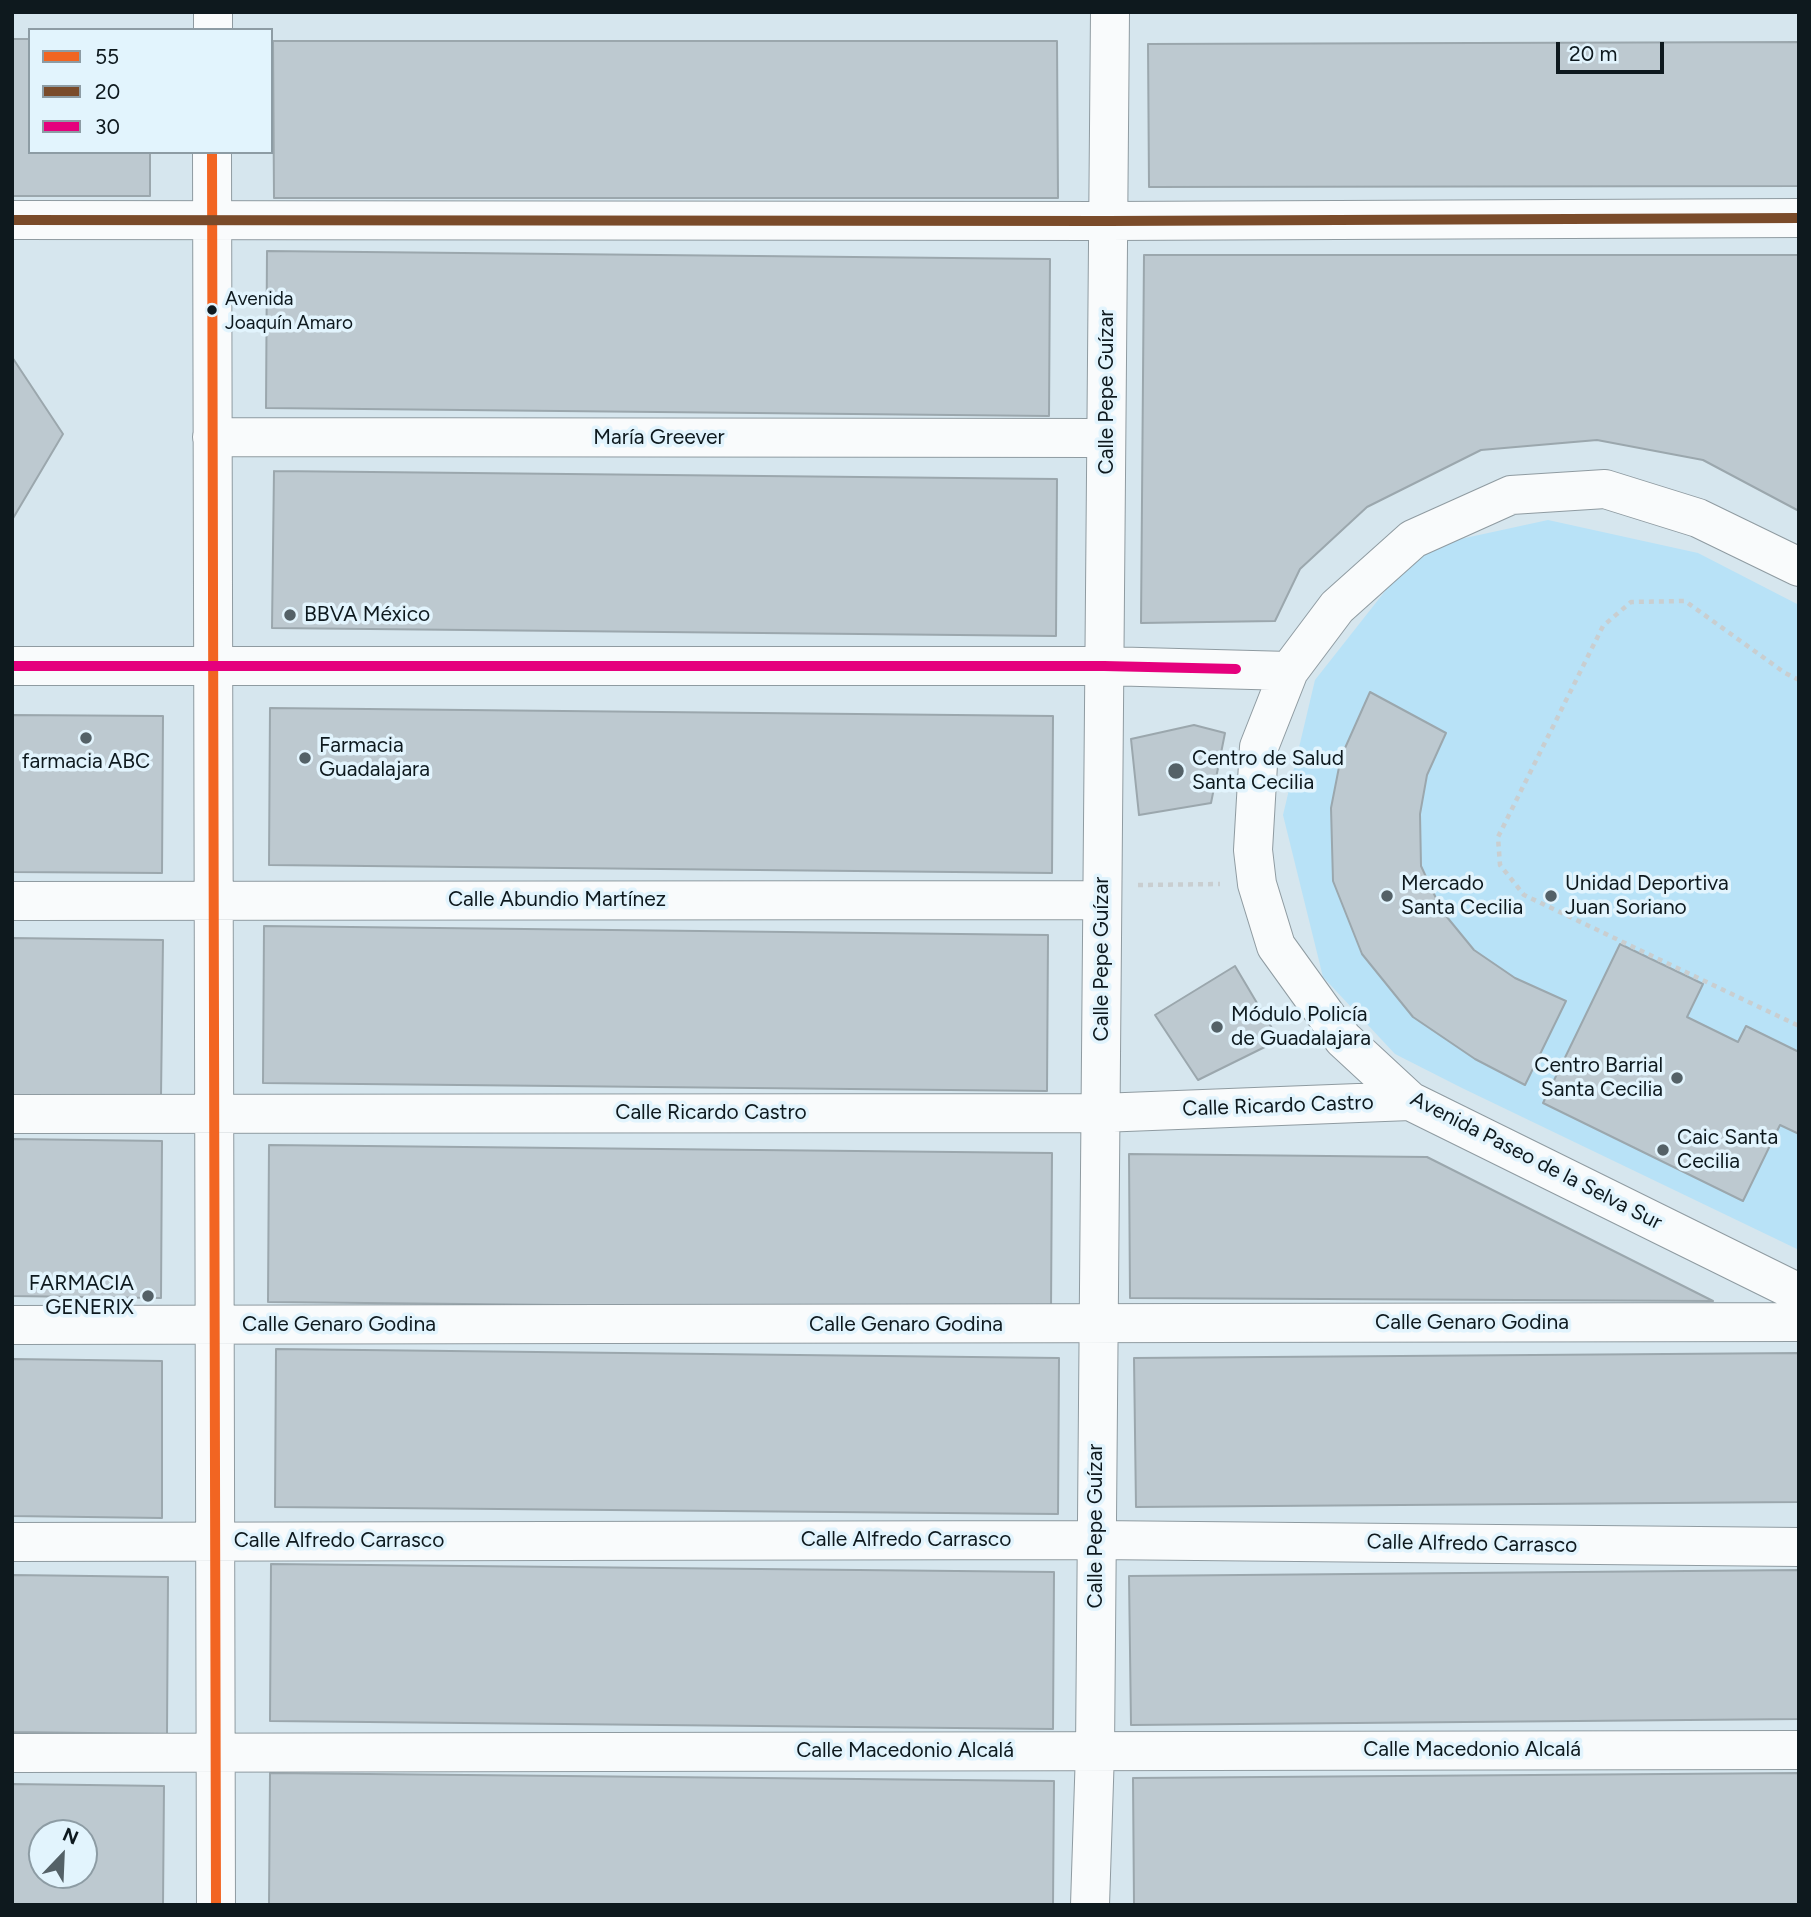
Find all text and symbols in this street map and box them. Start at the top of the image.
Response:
legend [28,28,273,154]
scale bar [1559,28,1668,72]
text: 20 m [1569,41,1617,66]
text: 55 [95,44,119,69]
text: 20 [95,79,120,104]
text: 30 [95,114,120,139]
place label: Avenida Joaquín Amaro [225,288,353,332]
marker: Avenida Joaquín Amaro [205,303,219,317]
street label: Calle Pepe Guízar [1094,310,1120,474]
street label: María Greever [593,425,725,451]
place label: BBVA México [304,602,430,628]
marker: BBVA México [282,607,298,623]
marker: farmacia ABC [78,730,94,746]
place label: Farmacia Guadalajara [319,733,430,783]
place label: Centro de Salud Santa Cecilia [1192,746,1344,796]
place label: farmacia ABC [22,749,150,775]
marker: Farmacia Guadalajara [297,750,313,766]
marker: Centro de Salud Santa Cecilia [1166,761,1186,781]
place label: Mercado Santa Cecilia [1401,871,1523,921]
place label: Unidad Deportiva Juan Soriano [1565,871,1729,921]
street label: Calle Pepe Guízar [1089,877,1115,1041]
street label: Calle Abundio Martínez [448,887,666,913]
marker: Mercado Santa Cecilia [1379,888,1395,904]
marker: Unidad Deportiva Juan Soriano [1543,888,1559,904]
place label: Módulo Policía de Guadalajara [1231,1002,1371,1052]
marker: Módulo Policía de Guadalajara [1209,1019,1225,1035]
place label: Centro Barrial Santa Cecilia [1534,1053,1663,1103]
marker: Centro Barrial Santa Cecilia [1669,1070,1685,1086]
street label: Avenida Paseo de la Selva Sur [1406,1086,1666,1236]
street label: Calle Ricardo Castro [1182,1090,1374,1122]
street label: Calle Ricardo Castro [615,1100,807,1126]
place label: Caic Santa Cecilia [1677,1125,1778,1175]
marker: Caic Santa Cecilia [1655,1142,1671,1158]
place label: FARMACIA GENERIX [29,1271,134,1321]
marker: FARMACIA GENERIX [140,1288,156,1304]
street label: Calle Genaro Godina [1375,1310,1569,1336]
street label: Calle Genaro Godina [242,1312,436,1338]
street label: Calle Genaro Godina [809,1312,1003,1338]
street label: Calle Pepe Guízar [1083,1444,1109,1608]
street label: Calle Alfredo Carrasco [801,1527,1011,1553]
street label: Calle Alfredo Carrasco [234,1528,444,1554]
street label: Calle Alfredo Carrasco [1366,1530,1578,1558]
street label: Calle Macedonio Alcalá [1363,1737,1581,1763]
street label: Calle Macedonio Alcalá [796,1738,1014,1764]
north arrow [28,1819,98,1889]
text: N [59,1823,82,1850]

